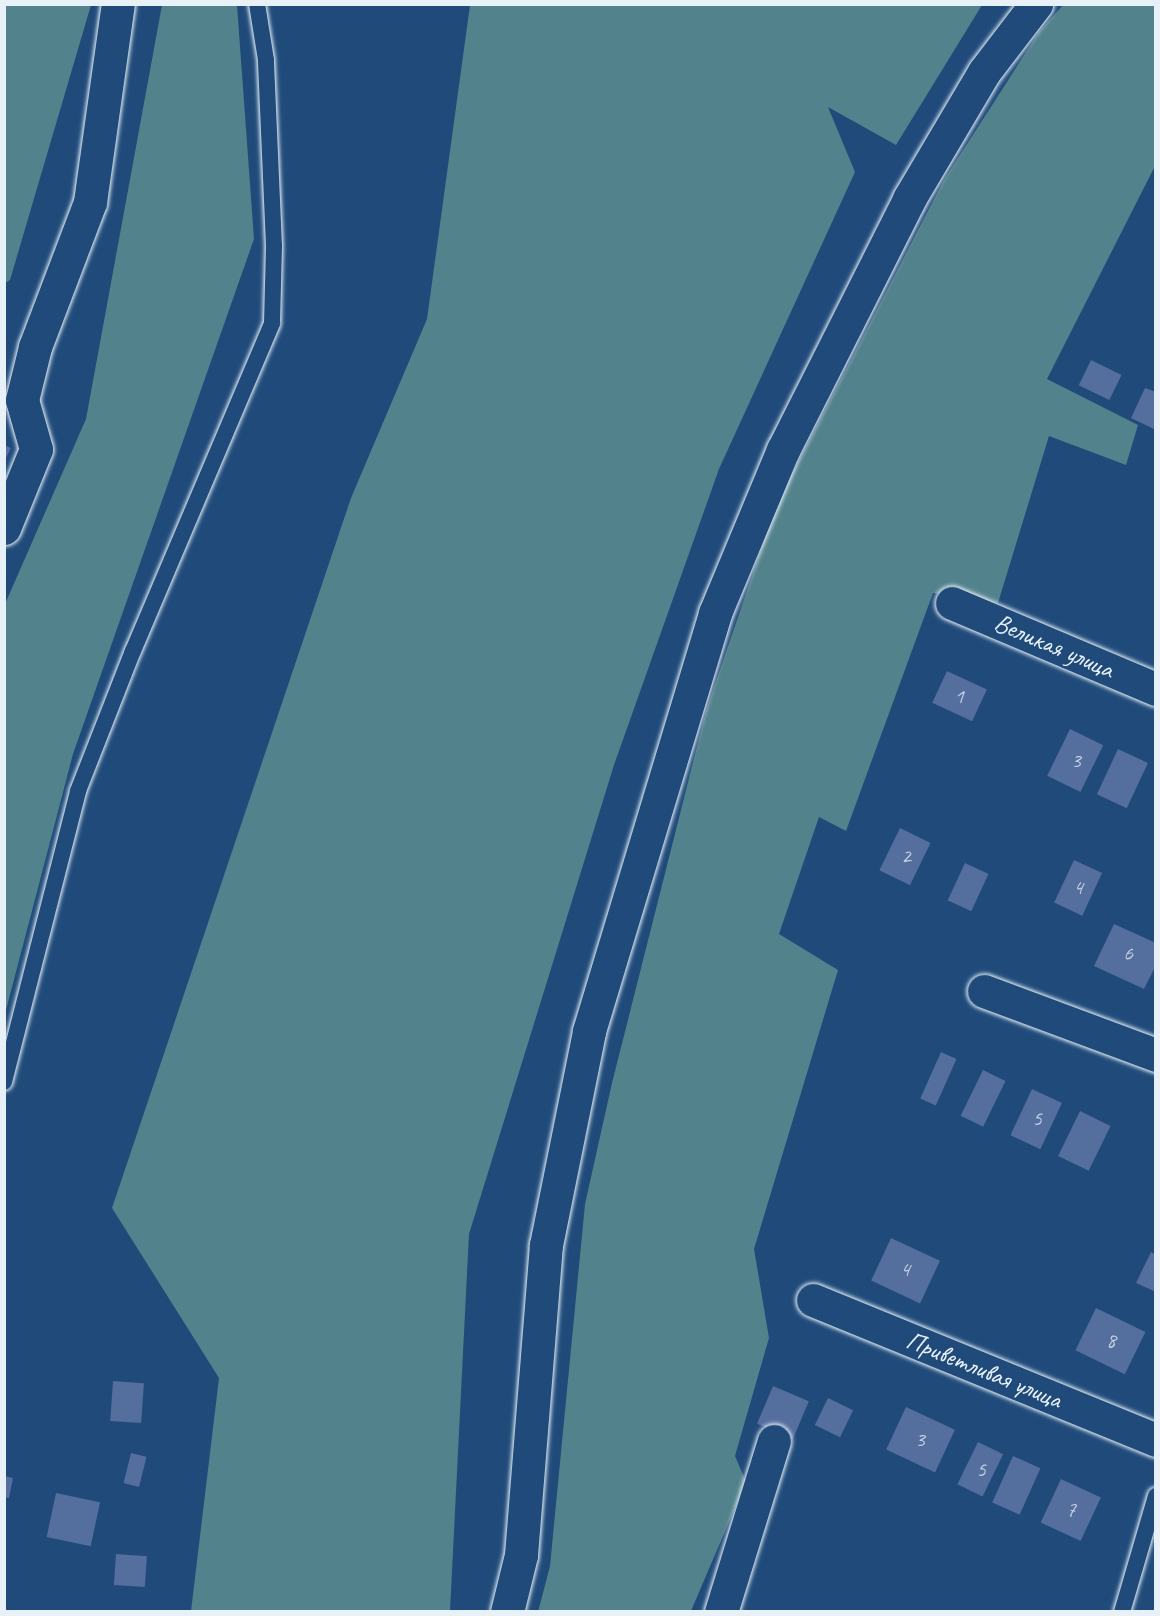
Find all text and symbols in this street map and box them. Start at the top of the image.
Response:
street label: Великая улица [989,607,1119,685]
house number: 1 [954,684,964,710]
house number: 3 [1071,748,1081,774]
house number: 2 [901,844,911,870]
house number: 4 [1073,875,1083,901]
house number: 6 [1123,941,1133,967]
house number: 5 [1032,1106,1042,1132]
house number: 4 [900,1257,910,1283]
street label: Приветливая улица [901,1324,1067,1416]
house number: 8 [1106,1328,1116,1354]
house number: 3 [915,1427,925,1453]
house number: 5 [976,1457,986,1483]
house number: 7 [1066,1497,1076,1523]

